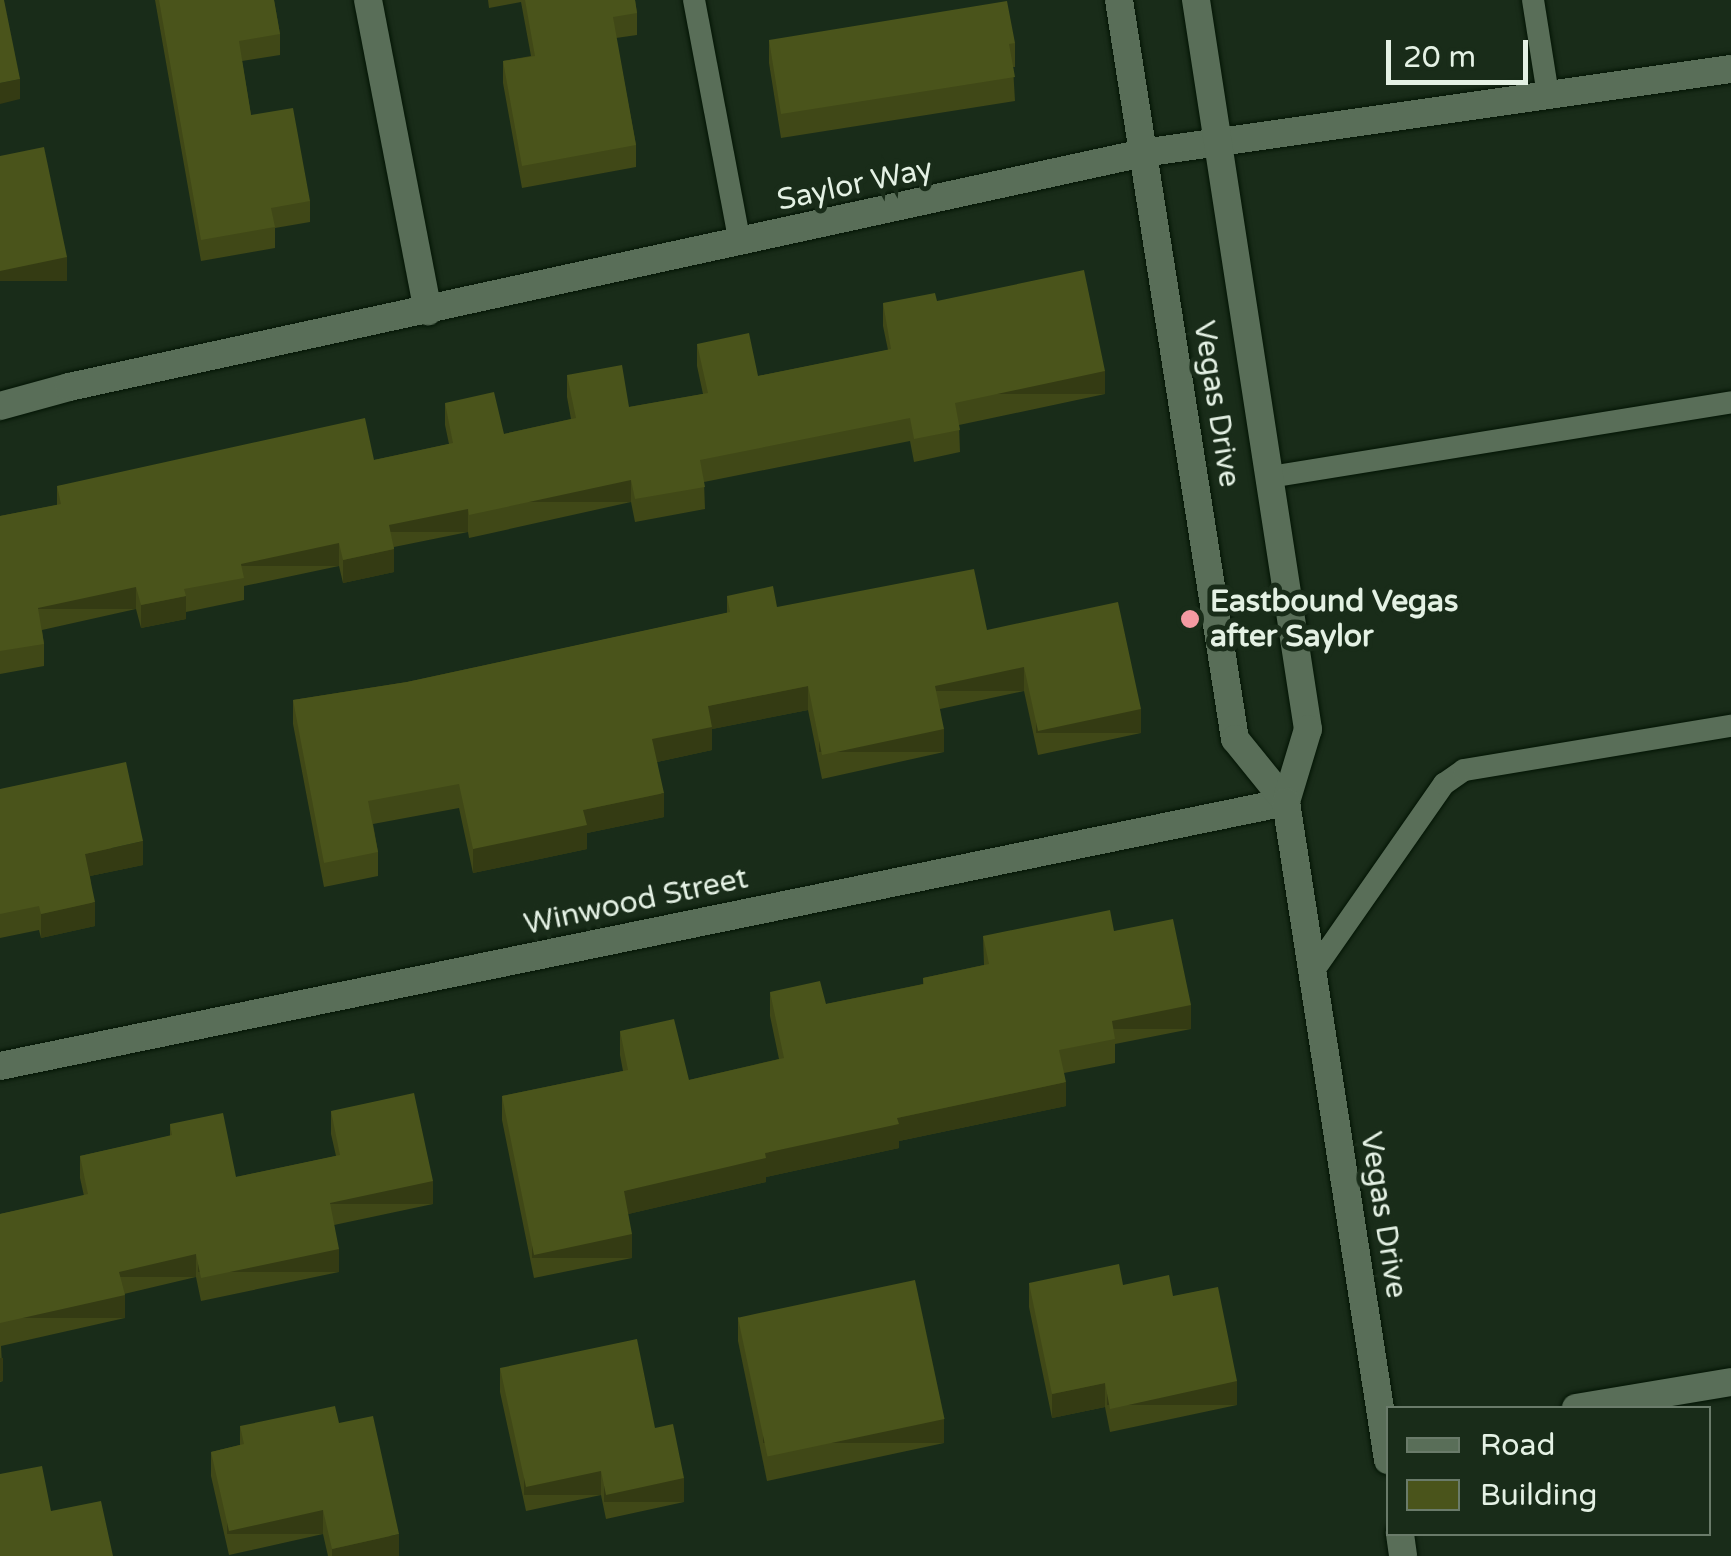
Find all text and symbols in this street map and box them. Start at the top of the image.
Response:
scale bar [1391,20,1534,82]
text: 20 m [1403,39,1476,76]
street label: Saylor Way [774,151,936,219]
street label: Vegas Drive [1185,318,1247,490]
place label: Eastbound Vegas after Saylor [1210,584,1458,654]
marker: Eastbound Vegas after Saylor [1179,608,1201,630]
street label: Winwood Street [521,861,751,943]
street label: Vegas Drive [1352,1129,1414,1301]
legend [1386,1406,1711,1536]
text: Road [1480,1427,1555,1464]
text: Building [1480,1477,1597,1514]

